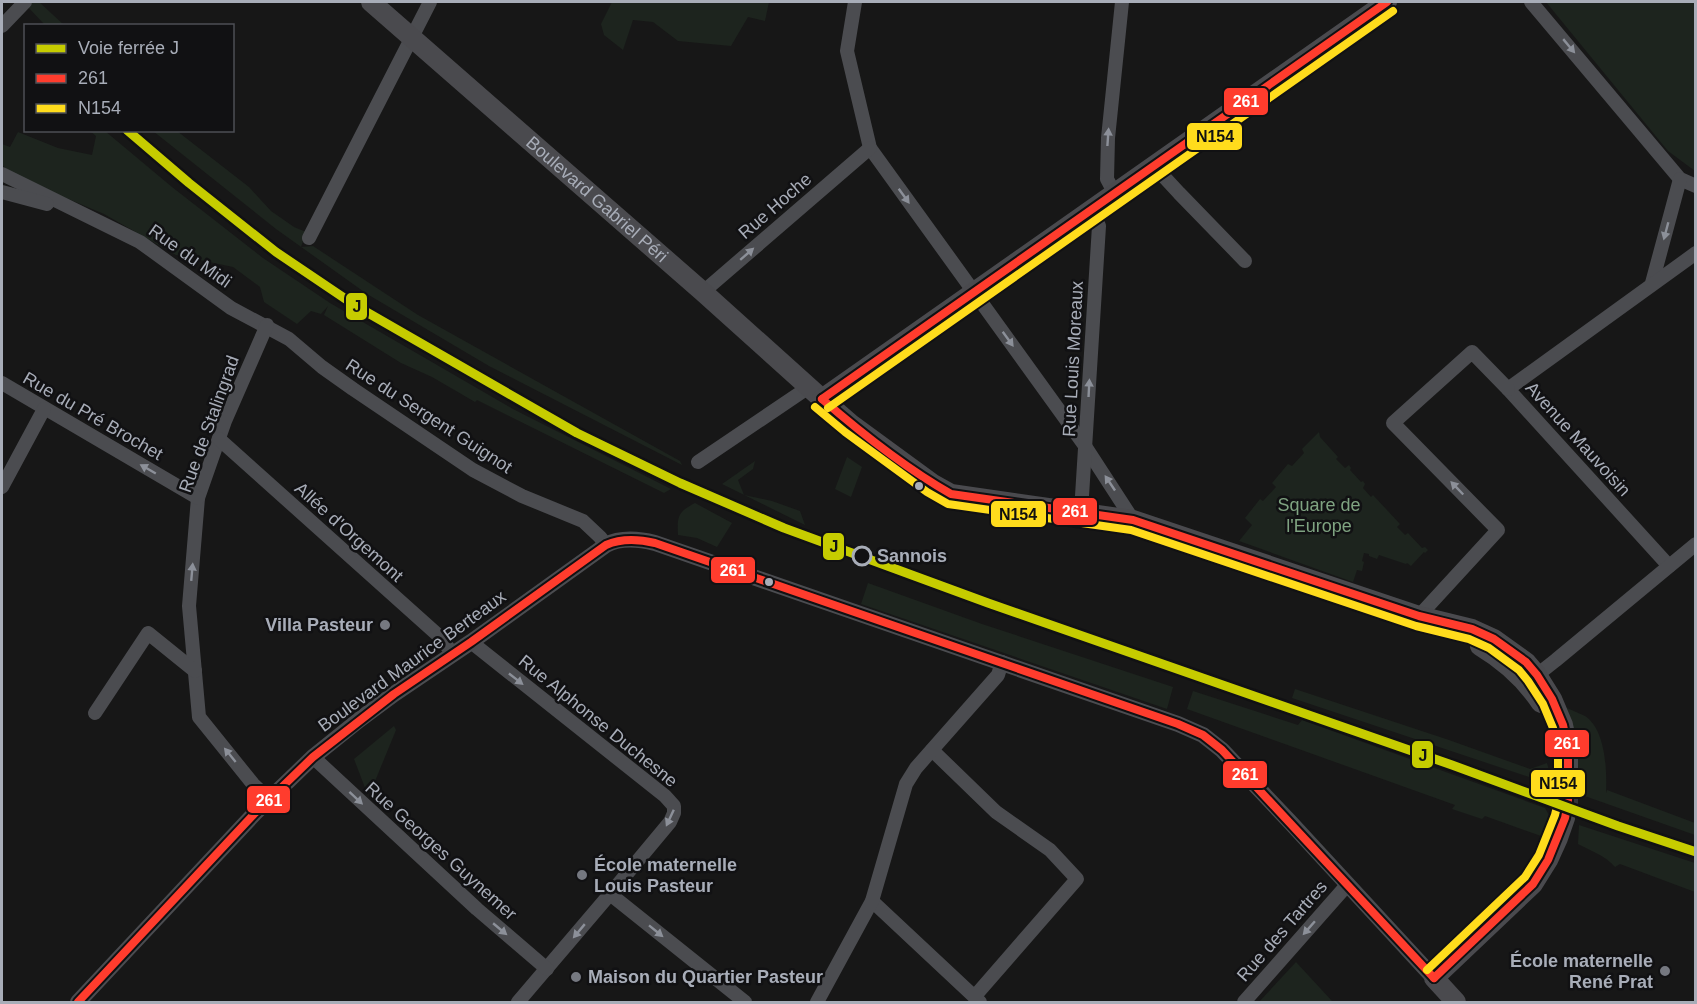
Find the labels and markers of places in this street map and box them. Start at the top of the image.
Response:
unlabelled marker [913,480,925,492]
marker: Sannois [852,546,872,566]
place label: Sannois [877,546,947,566]
unlabelled marker [763,576,775,588]
place label: Villa Pasteur [265,615,373,635]
marker: Villa Pasteur [378,618,392,632]
place label: École maternelle Louis Pasteur [594,854,737,896]
marker: École maternelle Louis Pasteur [575,868,589,882]
place label: École maternelle René Prat [1510,950,1653,992]
marker: École maternelle René Prat [1658,964,1672,978]
place label: Maison du Quartier Pasteur [588,967,823,987]
marker: Maison du Quartier Pasteur [569,970,583,984]

